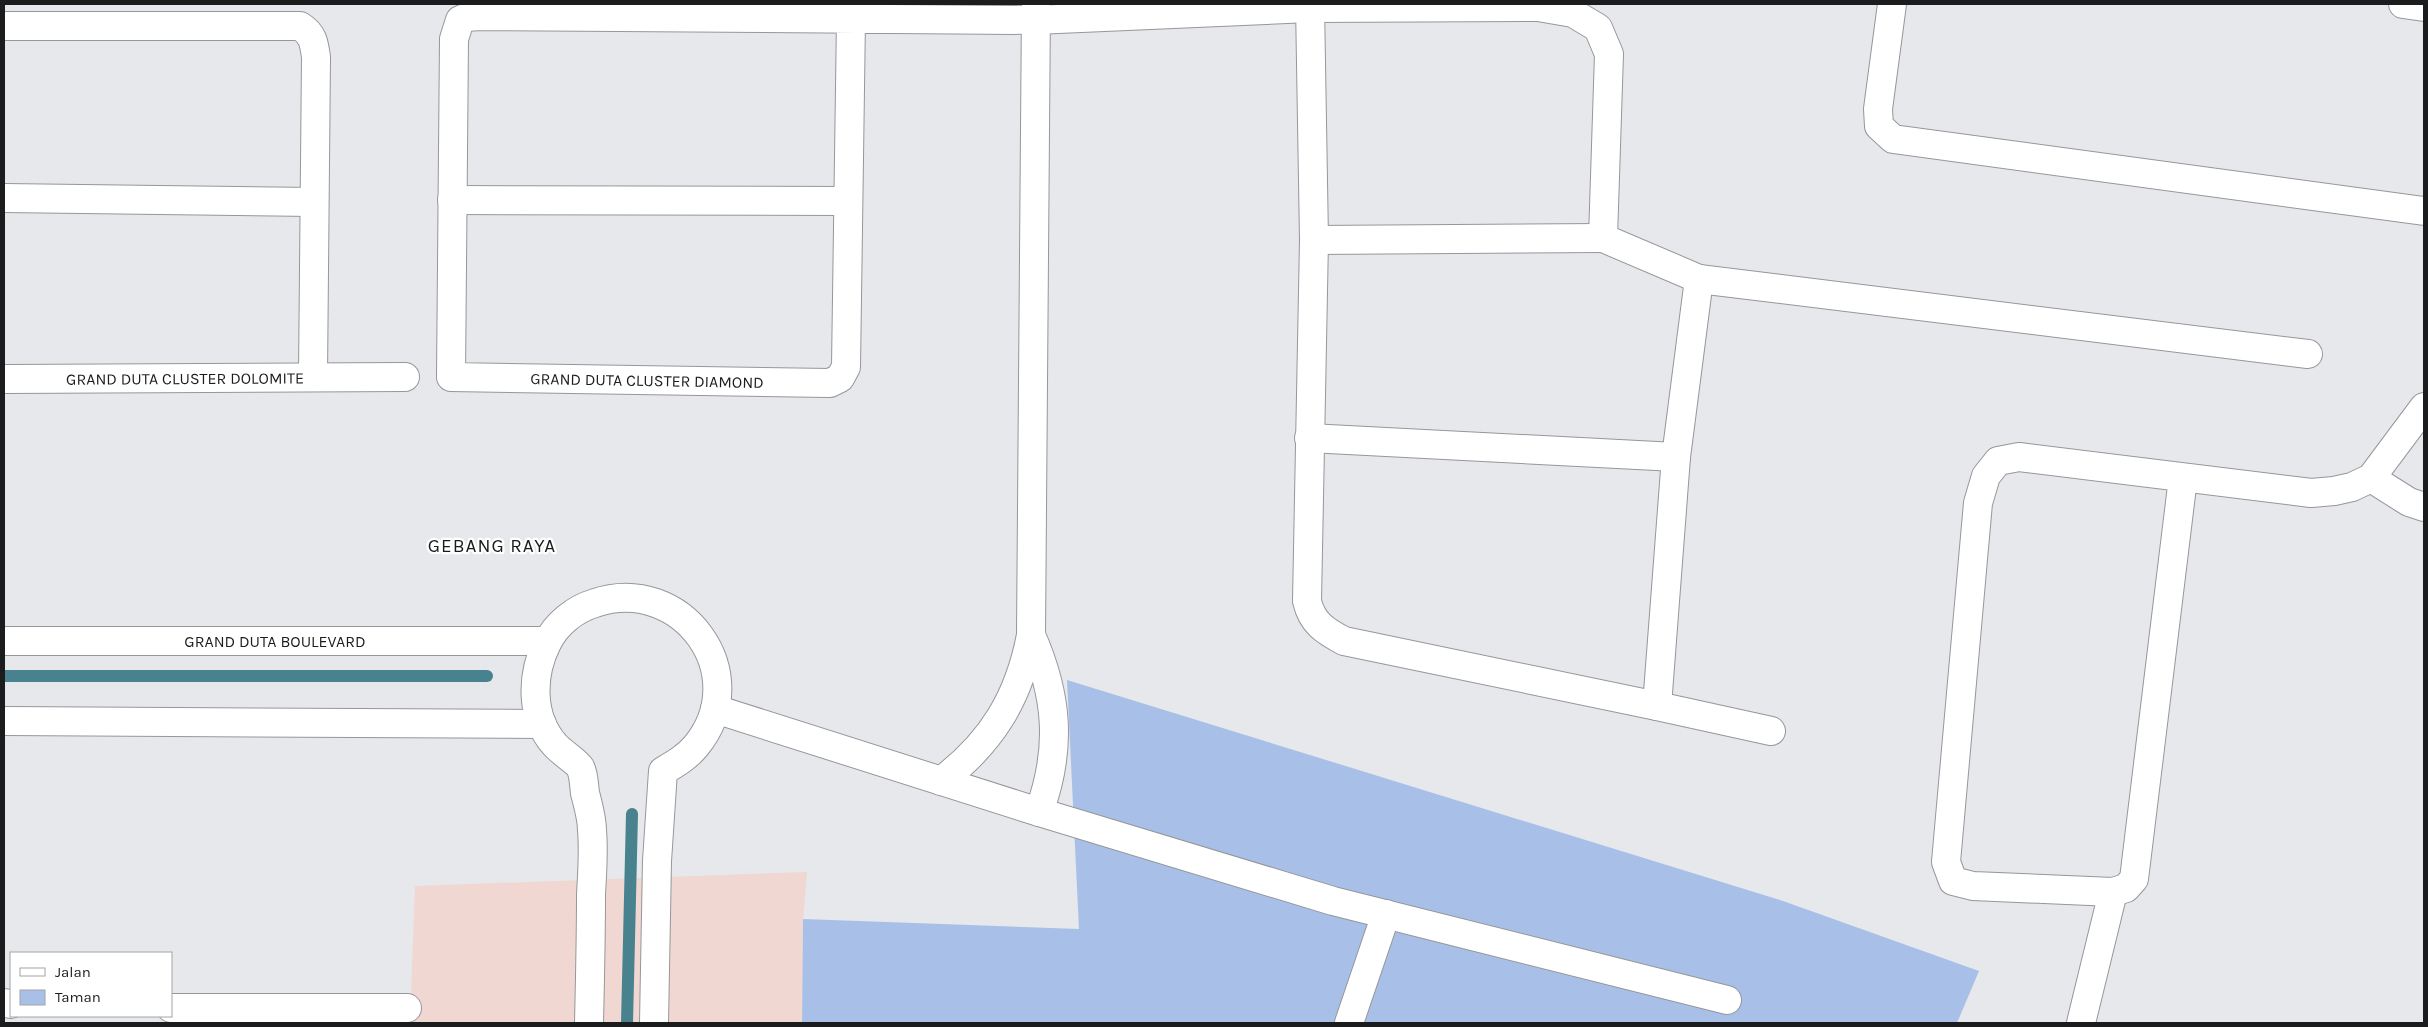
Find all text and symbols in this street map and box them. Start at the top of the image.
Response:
street label: GRAND DUTA CLUSTER DOLOMITE [66,369,304,389]
street label: GRAND DUTA CLUSTER DIAMOND [530,369,764,392]
district label: GEBANG RAYA [428,535,556,557]
street label: GRAND DUTA BOULEVARD [184,632,366,651]
legend [10,952,172,1017]
text: Jalan [55,963,91,981]
text: Taman [55,988,101,1006]

